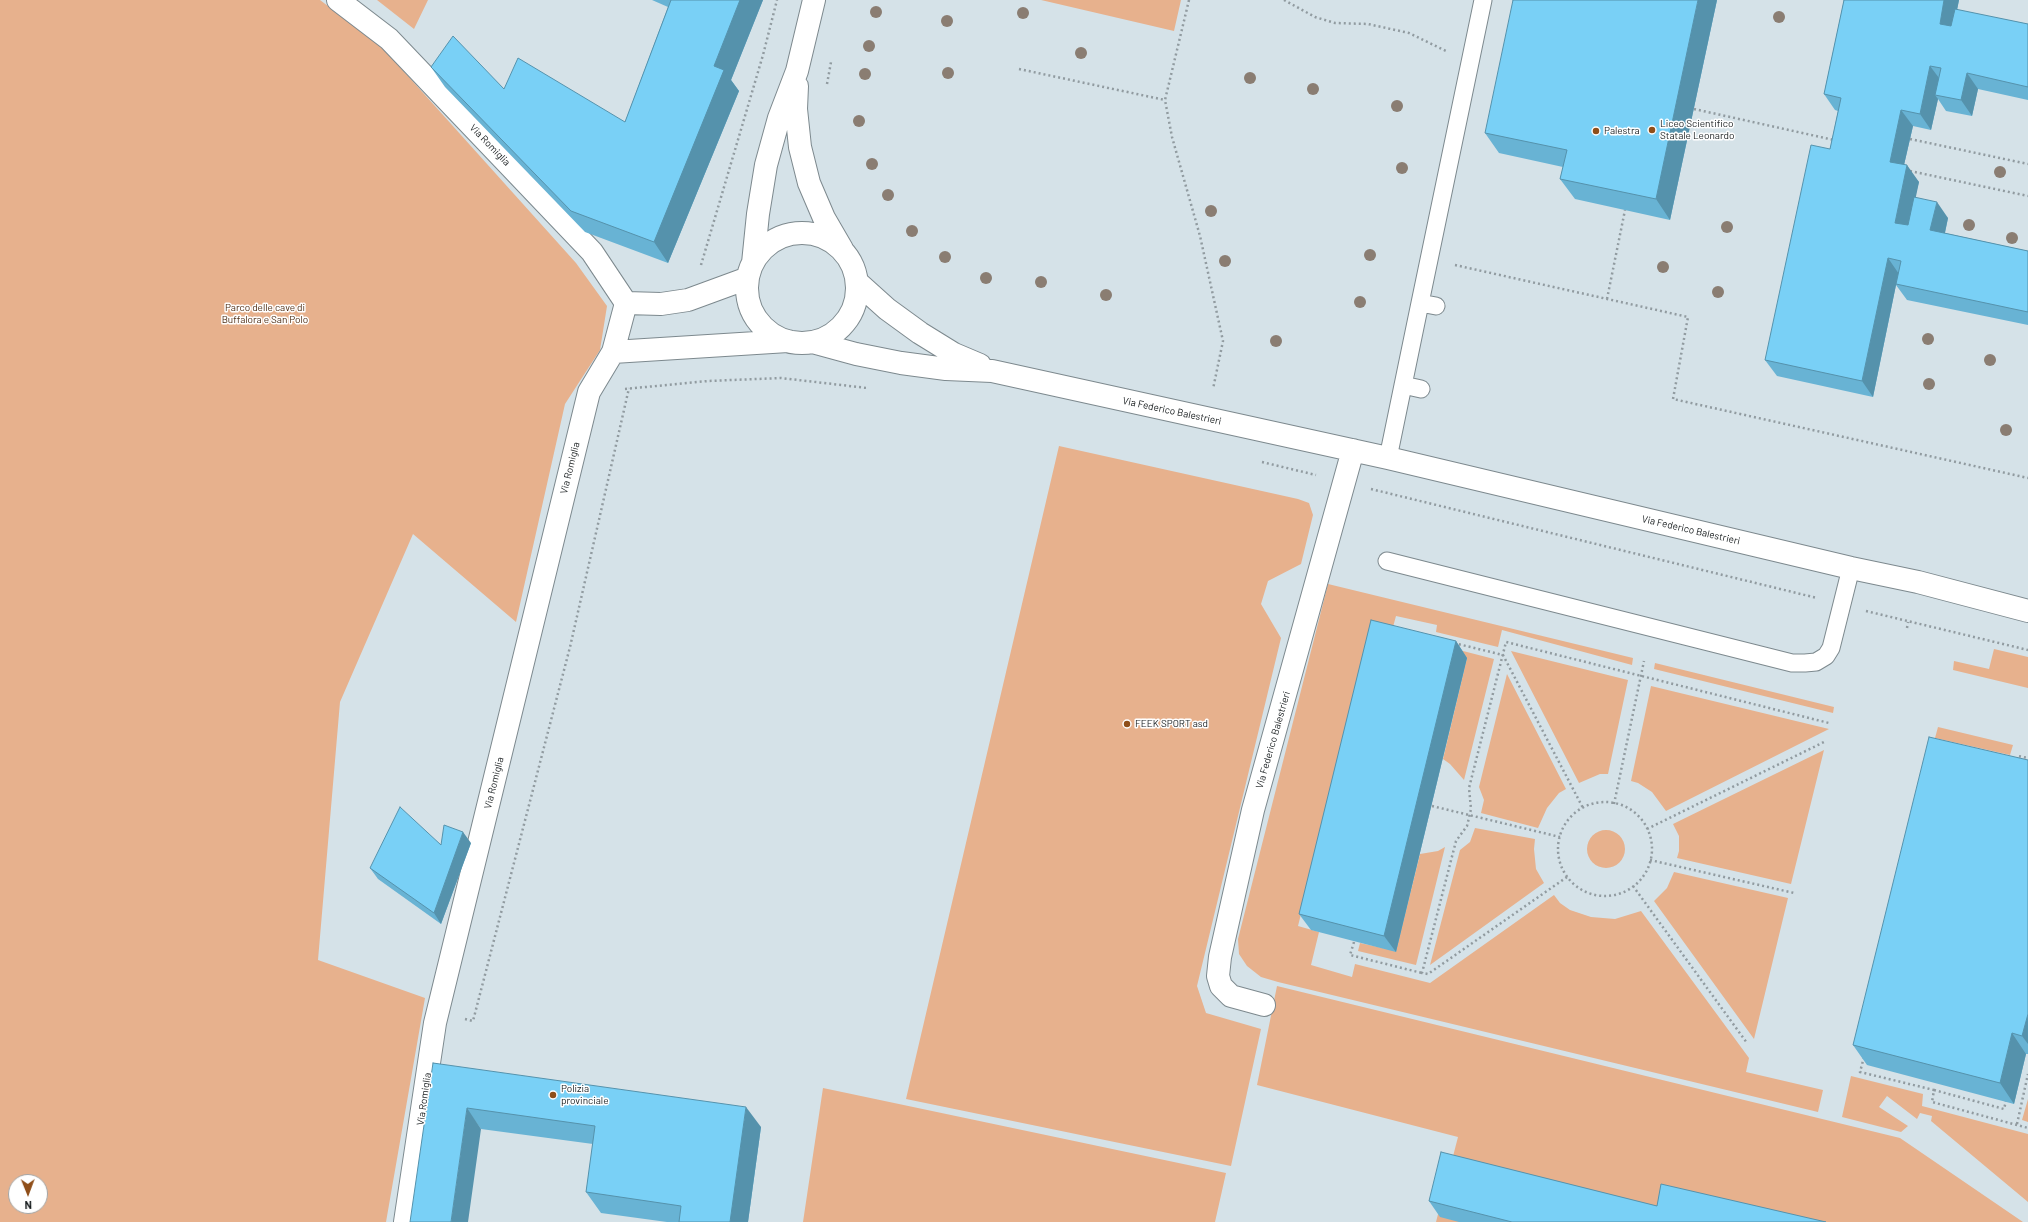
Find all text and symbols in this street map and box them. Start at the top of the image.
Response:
place label: Liceo Scientifico Statale Leonardo [1660,118,1734,142]
street label: Via Romiglia [467,122,513,168]
place label: Palestra [1604,125,1640,137]
marker: Liceo Scientifico Statale Leonardo [1647,125,1657,135]
marker: Palestra [1591,126,1601,136]
park label: Parco delle cave di Buffalora e San Polo [222,302,308,326]
street label: Via Federico Balestrieri [1121,395,1223,427]
street label: Via Romiglia [558,441,582,495]
street label: Via Federico Balestrieri [1641,513,1741,547]
street label: Via Federico Balestrieri [1253,690,1293,790]
place label: FEEK SPORT asd [1135,718,1208,730]
marker: FEEK SPORT asd [1122,719,1132,729]
street label: Via Romiglia [482,756,506,810]
street label: Via Romiglia [414,1072,434,1126]
place label: Polizia provinciale [561,1083,608,1106]
marker: Polizia provinciale [548,1090,558,1100]
north arrow [8,1174,48,1214]
text: N [24,1199,32,1212]

